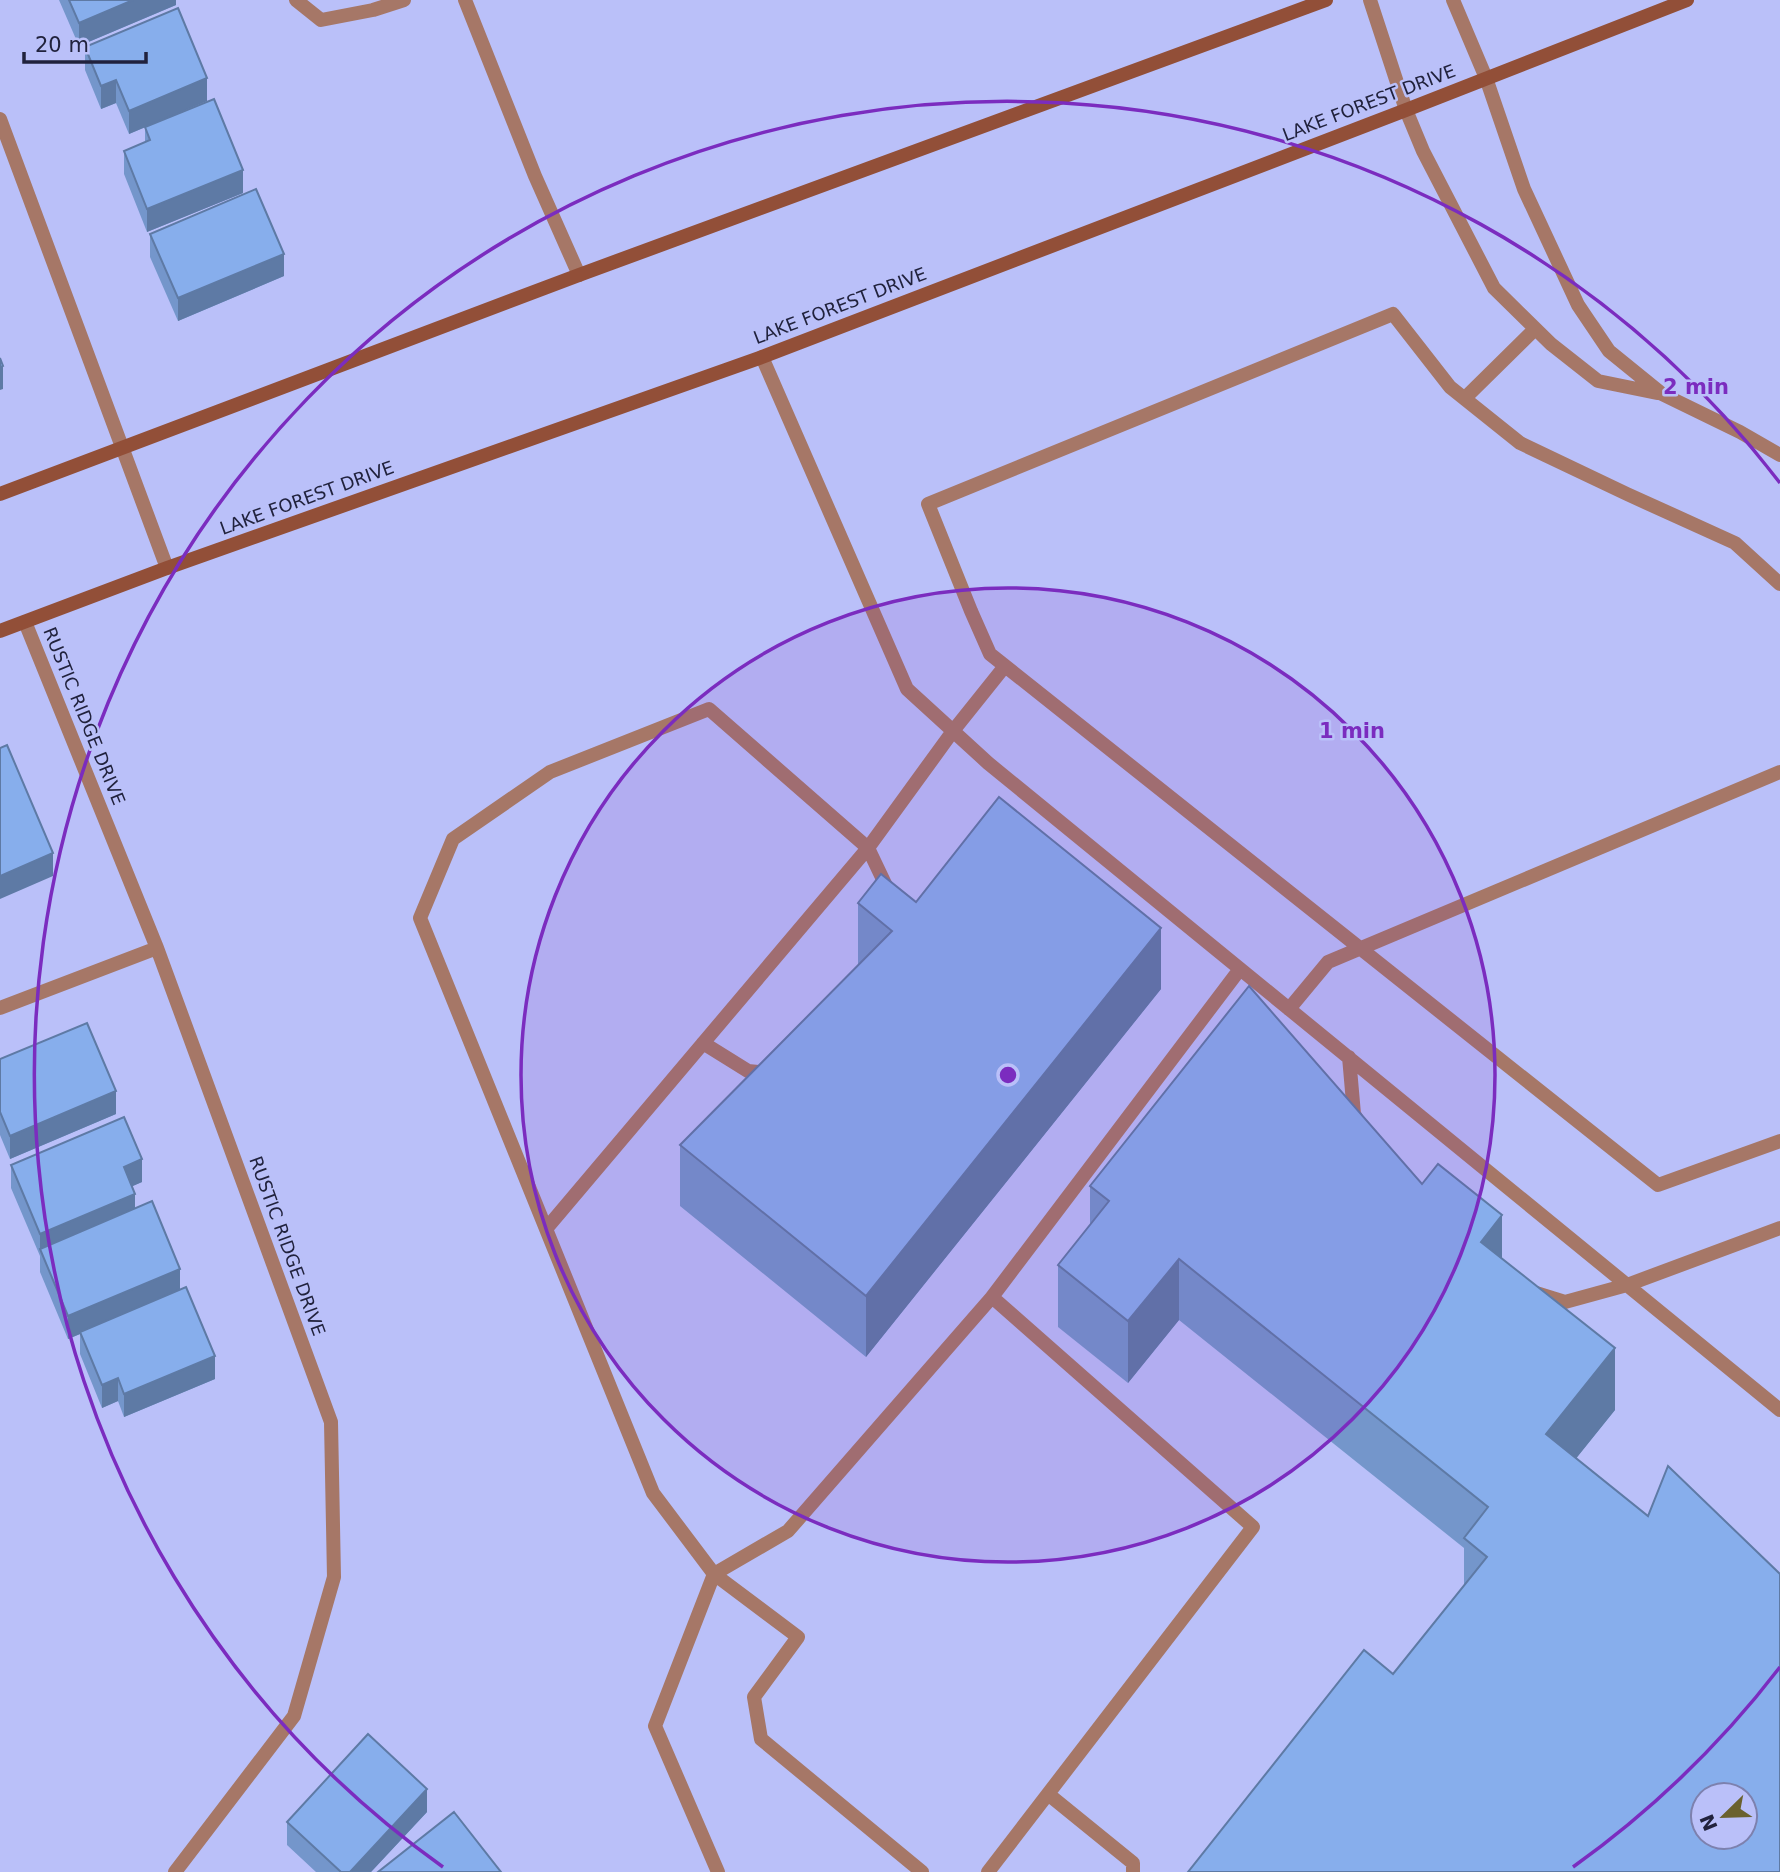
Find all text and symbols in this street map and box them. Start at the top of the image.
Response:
scale bar [24,21,147,65]
text: 20 m [35,33,89,57]
street label: LAKE FOREST DRIVE [1279,60,1458,145]
street label: LAKE FOREST DRIVE [750,263,929,348]
text: 2 min [1663,375,1729,399]
street label: LAKE FOREST DRIVE [217,456,397,539]
street label: RUSTIC RIDGE DRIVE [39,624,130,808]
text: 1 min [1319,719,1385,743]
centre of rings [996,1063,1020,1087]
street label: RUSTIC RIDGE DRIVE [245,1153,330,1339]
north arrow [1689,1781,1759,1851]
text: N [1695,1811,1722,1834]

